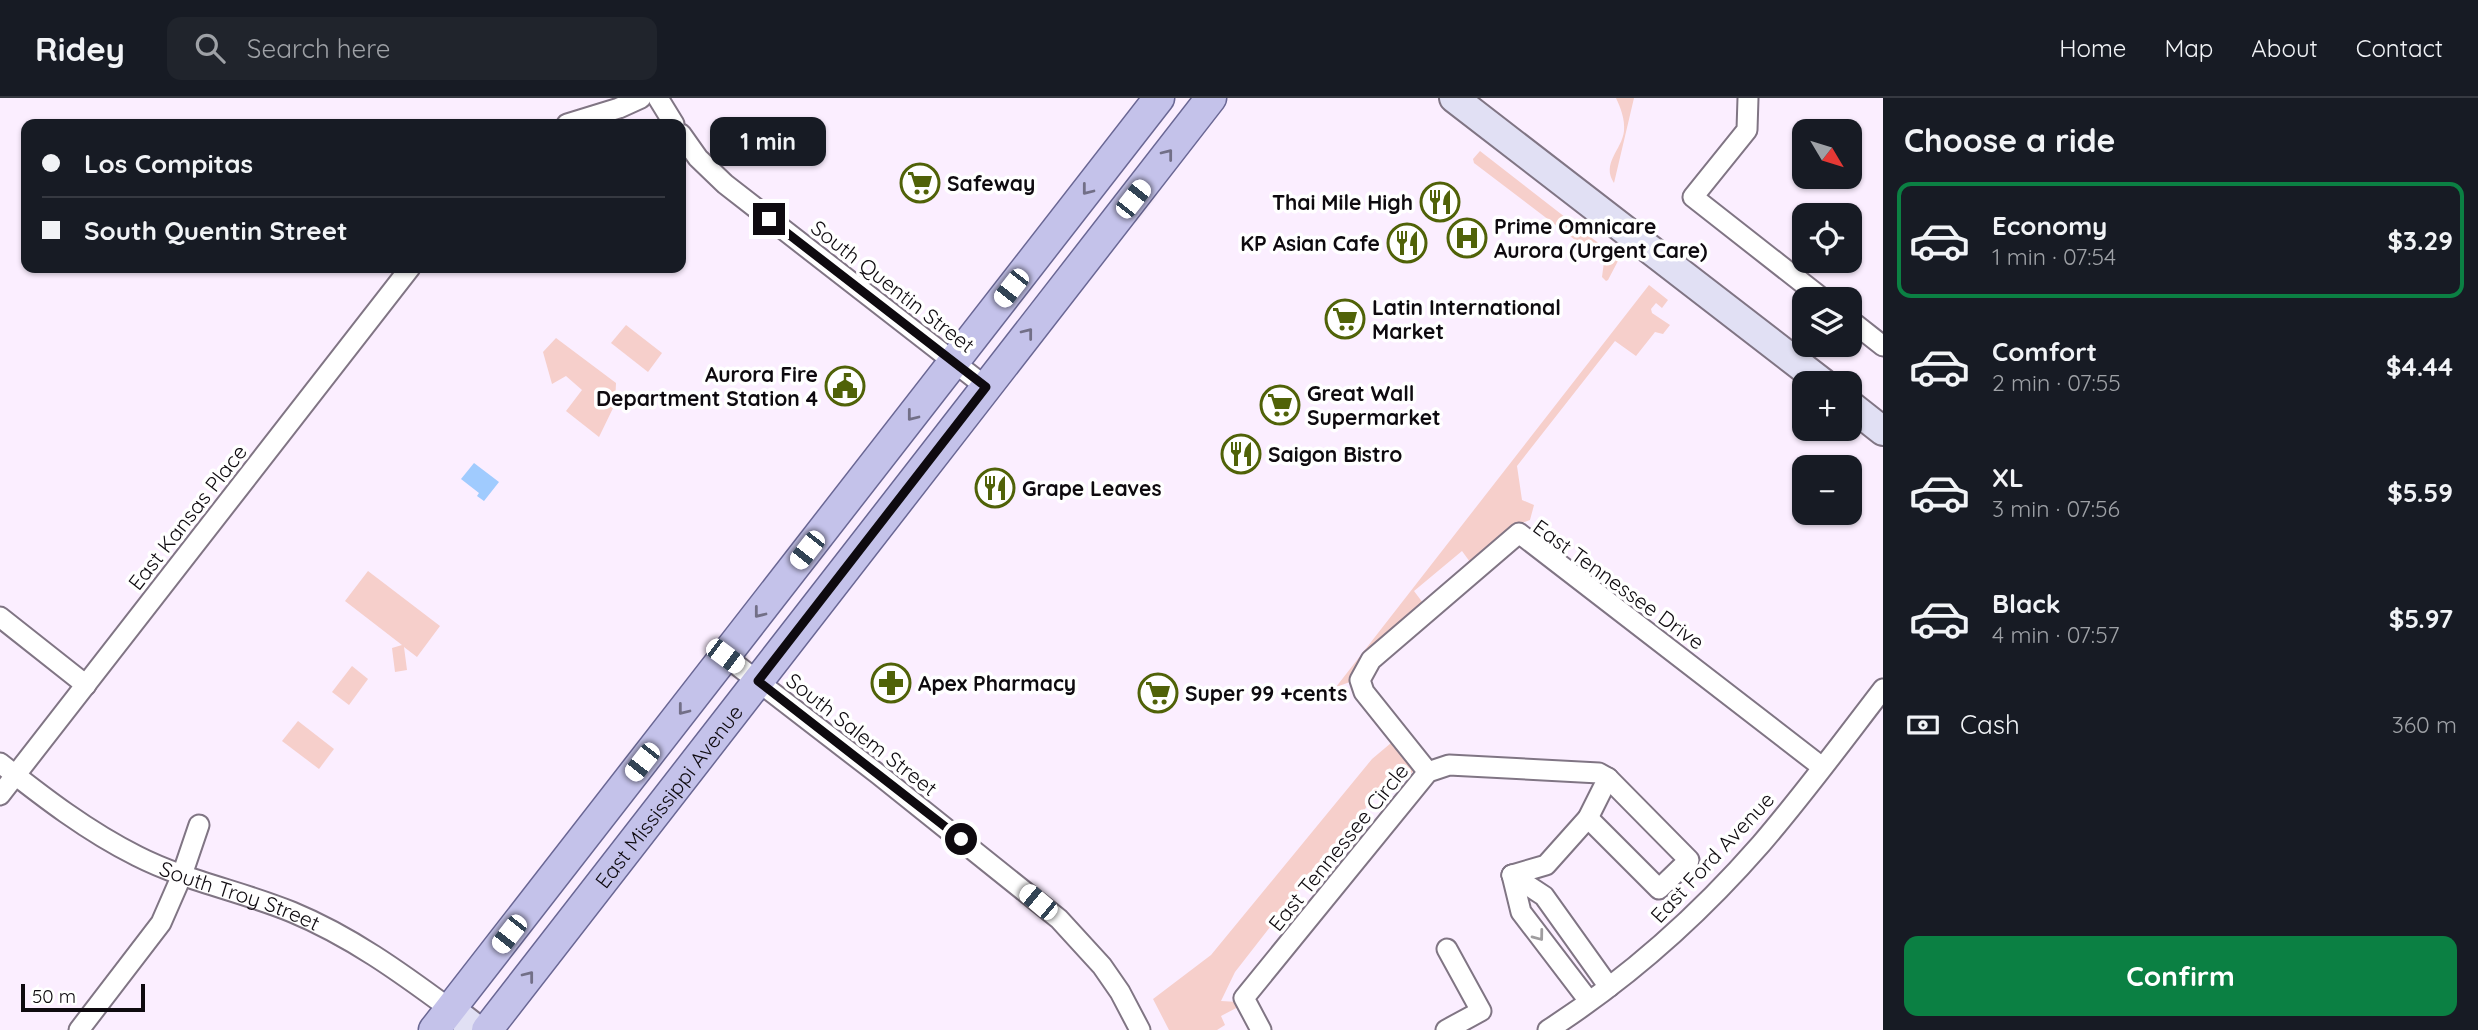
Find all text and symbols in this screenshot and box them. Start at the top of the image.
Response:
search box [167,17,657,80]
text: Ridey [35,28,125,69]
icon: search [191,29,229,67]
text: Search here [247,32,390,65]
text: Home [2059,33,2126,63]
text: Map [2164,33,2213,63]
text: About [2251,33,2318,63]
text: Contact [2356,33,2443,63]
callout: 1 min [711,117,827,166]
north arrow [1792,119,1862,189]
map controls [1792,119,1862,525]
text: Choose a ride [1904,120,2116,160]
text: 1 min [740,127,796,156]
text: Los Compitas [84,147,253,180]
one-way arrow [1159,149,1172,161]
supermarket icon: Safeway [899,162,941,204]
place label: Safeway [947,170,1035,196]
car [1112,176,1155,222]
restaurant icon: Thai Mile High [1419,181,1461,223]
one-way arrow [1083,183,1096,195]
place label: Thai Mile High [1272,189,1413,215]
route end [753,203,785,235]
button: locate [1792,203,1862,273]
icon: car [1908,209,1971,272]
text: Economy [1992,209,2107,242]
place label: Prime Omnicare Aurora (Urgent Care) [1494,213,1708,263]
text: South Quentin Street [84,214,348,247]
street label: South Quentin Street [806,214,980,358]
hospital icon: Prime Omnicare Aurora (Urgent Care) [1446,217,1488,259]
restaurant icon: KP Asian Cafe [1386,222,1428,264]
text: $3.29 [2387,224,2453,257]
place label: KP Asian Cafe [1240,230,1380,256]
text: 1 min · 07:54 [1992,242,2116,271]
car [990,265,1033,311]
button: layers [1792,287,1862,357]
place label: Latin International Market [1372,294,1561,344]
supermarket icon: Latin International Market [1324,298,1366,340]
one-way arrow [1020,329,1032,342]
icon: car [1908,335,1971,398]
text: Comfort [1992,335,2097,368]
text: $4.44 [2386,350,2453,383]
place label: Aurora Fire Department Station 4 [596,361,818,411]
public building icon: Aurora Fire Department Station 4 [824,365,866,407]
text: 2 min · 07:55 [1992,368,2121,397]
button: + [1792,371,1862,441]
place label: Great Wall Supermarket [1307,380,1441,430]
supermarket icon: Great Wall Supermarket [1259,384,1301,426]
one-way arrow [907,408,920,421]
restaurant icon: Saigon Bistro [1220,433,1262,475]
street label: East Kansas Place [122,439,252,595]
place label: Saigon Bistro [1268,441,1402,467]
button: − [1792,455,1862,525]
icon: car [1908,461,1971,524]
text: XL [1992,461,2024,494]
restaurant icon: Grape Leaves [974,467,1016,509]
place label: Grape Leaves [1022,475,1162,501]
text: $5.59 [2387,476,2453,509]
text: 3 min · 07:56 [1992,494,2120,523]
street label: East Tennessee Drive [1528,513,1710,655]
car [786,527,829,573]
icon: car [1908,587,1971,650]
text: Black [1992,587,2061,620]
text: $5.97 [2389,602,2453,635]
one-way arrow [755,604,767,617]
text: 4 min · 07:57 [1992,620,2120,649]
car [702,635,749,677]
pharmacy icon: Apex Pharmacy [870,662,912,704]
street label: South Salem Street [781,667,943,801]
place label: Apex Pharmacy [918,670,1076,696]
supermarket icon: Super 99 +cents [1137,672,1179,714]
place label: Super 99 +cents [1185,680,1347,706]
street label: East Mississippi Avenue [589,699,748,893]
one-way arrow [679,702,692,715]
icon: cash [1904,706,1942,744]
text: Cash [1960,708,2020,741]
text: 360 m [2392,710,2457,739]
car [621,739,664,785]
street label: East Tennessee Circle [1262,758,1414,936]
street label: East Ford Avenue [1645,786,1779,928]
route start [945,823,977,855]
street label: South Troy Street [156,855,324,936]
car [1016,880,1061,924]
car [488,911,531,957]
one-way arrow [1530,928,1543,941]
button: Confirm [1904,936,2457,1016]
one-way arrow [520,971,533,984]
scale bar [21,981,145,1013]
text: 50 m [32,984,76,1008]

